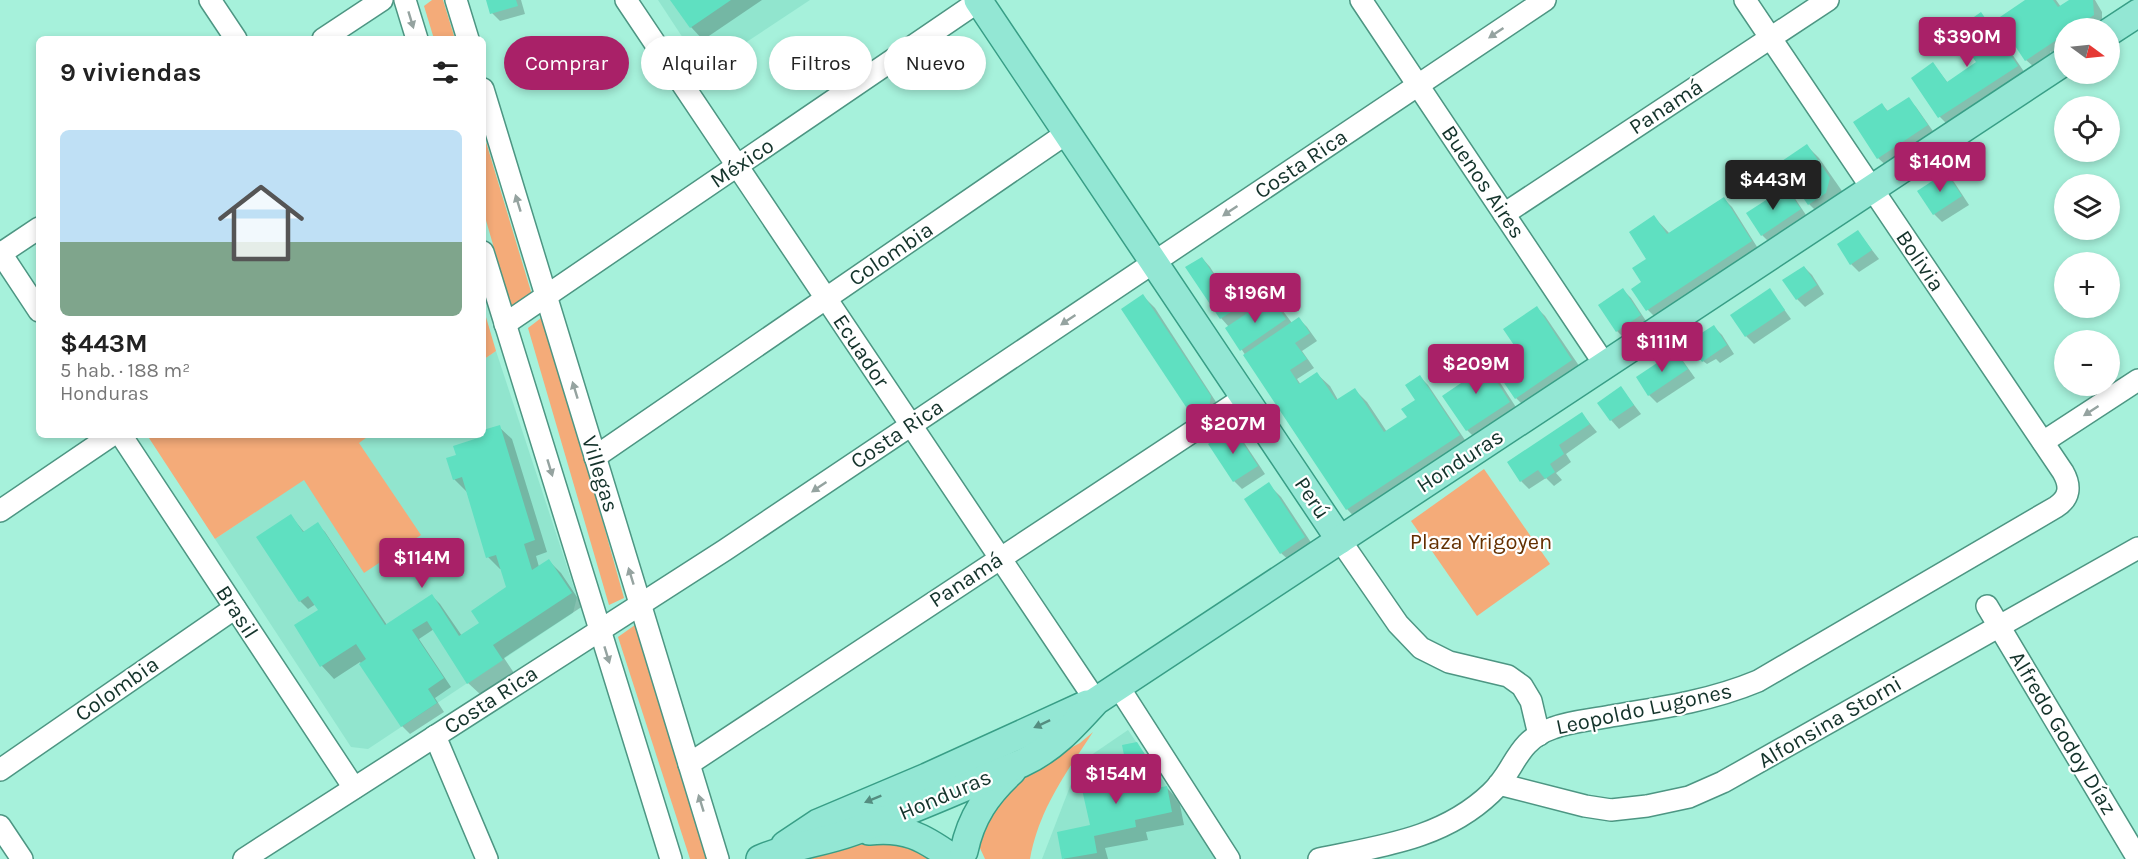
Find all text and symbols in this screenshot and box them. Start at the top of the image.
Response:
one-way arrow [407,11,416,29]
pin: $390M [1925,17,2009,68]
north arrow [2054,18,2120,84]
map controls [2054,18,2120,396]
text: $390M [1933,25,2001,48]
one-way arrow [1488,27,1505,38]
chip: Comprar [504,36,629,90]
chip: Alquilar [641,36,757,90]
chip: Filtros [769,36,872,90]
chip: Nuevo [884,36,986,90]
icon: filters [429,56,462,89]
text: 9 viviendas [60,57,201,88]
street label: Panamá [1624,74,1708,140]
button: locate [2054,96,2120,162]
street label: Buenos Aires [1436,121,1530,243]
street label: Costa Rica [1250,124,1352,204]
street label: México [705,132,779,194]
pin: $140M [1898,142,1982,193]
text: $140M [1909,150,1971,173]
pin: $443M [1731,160,1815,211]
text: $443M [1739,168,1807,191]
icon: home [207,169,315,277]
button: layers [2054,174,2120,240]
one-way arrow [512,194,522,212]
one-way arrow [1222,206,1238,217]
street label: Colombia [844,216,938,292]
street label: Bolivia [1890,225,1950,297]
button: + [2054,252,2120,318]
pin: $196M [1213,273,1297,324]
text: $196M [1224,281,1286,304]
street label: Ecuador [827,310,895,392]
one-way arrow [1060,314,1076,325]
pin: $111M [1620,322,1704,373]
text: $443M [60,328,148,359]
text: $111M [1636,330,1688,353]
button: − [2054,330,2120,396]
pin: $209M [1434,344,1518,395]
text: $209M [1442,352,1510,375]
text: 5 hab. · 188 m² [60,359,190,382]
one-way arrow [569,381,579,399]
text: Honduras [60,382,149,405]
street label: Costa Rica [846,394,948,474]
pin: $207M [1191,404,1275,455]
one-way arrow [2082,406,2099,417]
text: $207M [1200,412,1266,435]
street label: Honduras [1412,423,1508,499]
street label: Villegas [576,433,624,515]
one-way arrow [546,459,555,477]
street label: Perú [1289,472,1335,524]
one-way arrow [811,481,827,493]
park label: Plaza Yrigoyen [1410,529,1552,555]
pin: $114M [380,538,464,589]
text: $114M [393,546,451,569]
street label: Panamá [924,547,1008,613]
one-way arrow [626,567,636,585]
street label: Brasil [210,581,264,643]
one-way arrow [603,646,613,664]
street label: Alfredo Godoy Díaz [2004,646,2122,820]
street label: Colombia [70,651,164,727]
street label: Costa Rica [439,660,543,740]
street label: Alfonsina Storni [1753,670,1907,774]
street label: Leopoldo Lugones [1554,678,1734,740]
one-way arrow [1033,720,1050,729]
pin: $154M [1074,754,1158,805]
text: $154M [1085,762,1147,785]
street label: Honduras [895,764,995,826]
one-way arrow [695,794,705,812]
one-way arrow [864,794,882,804]

